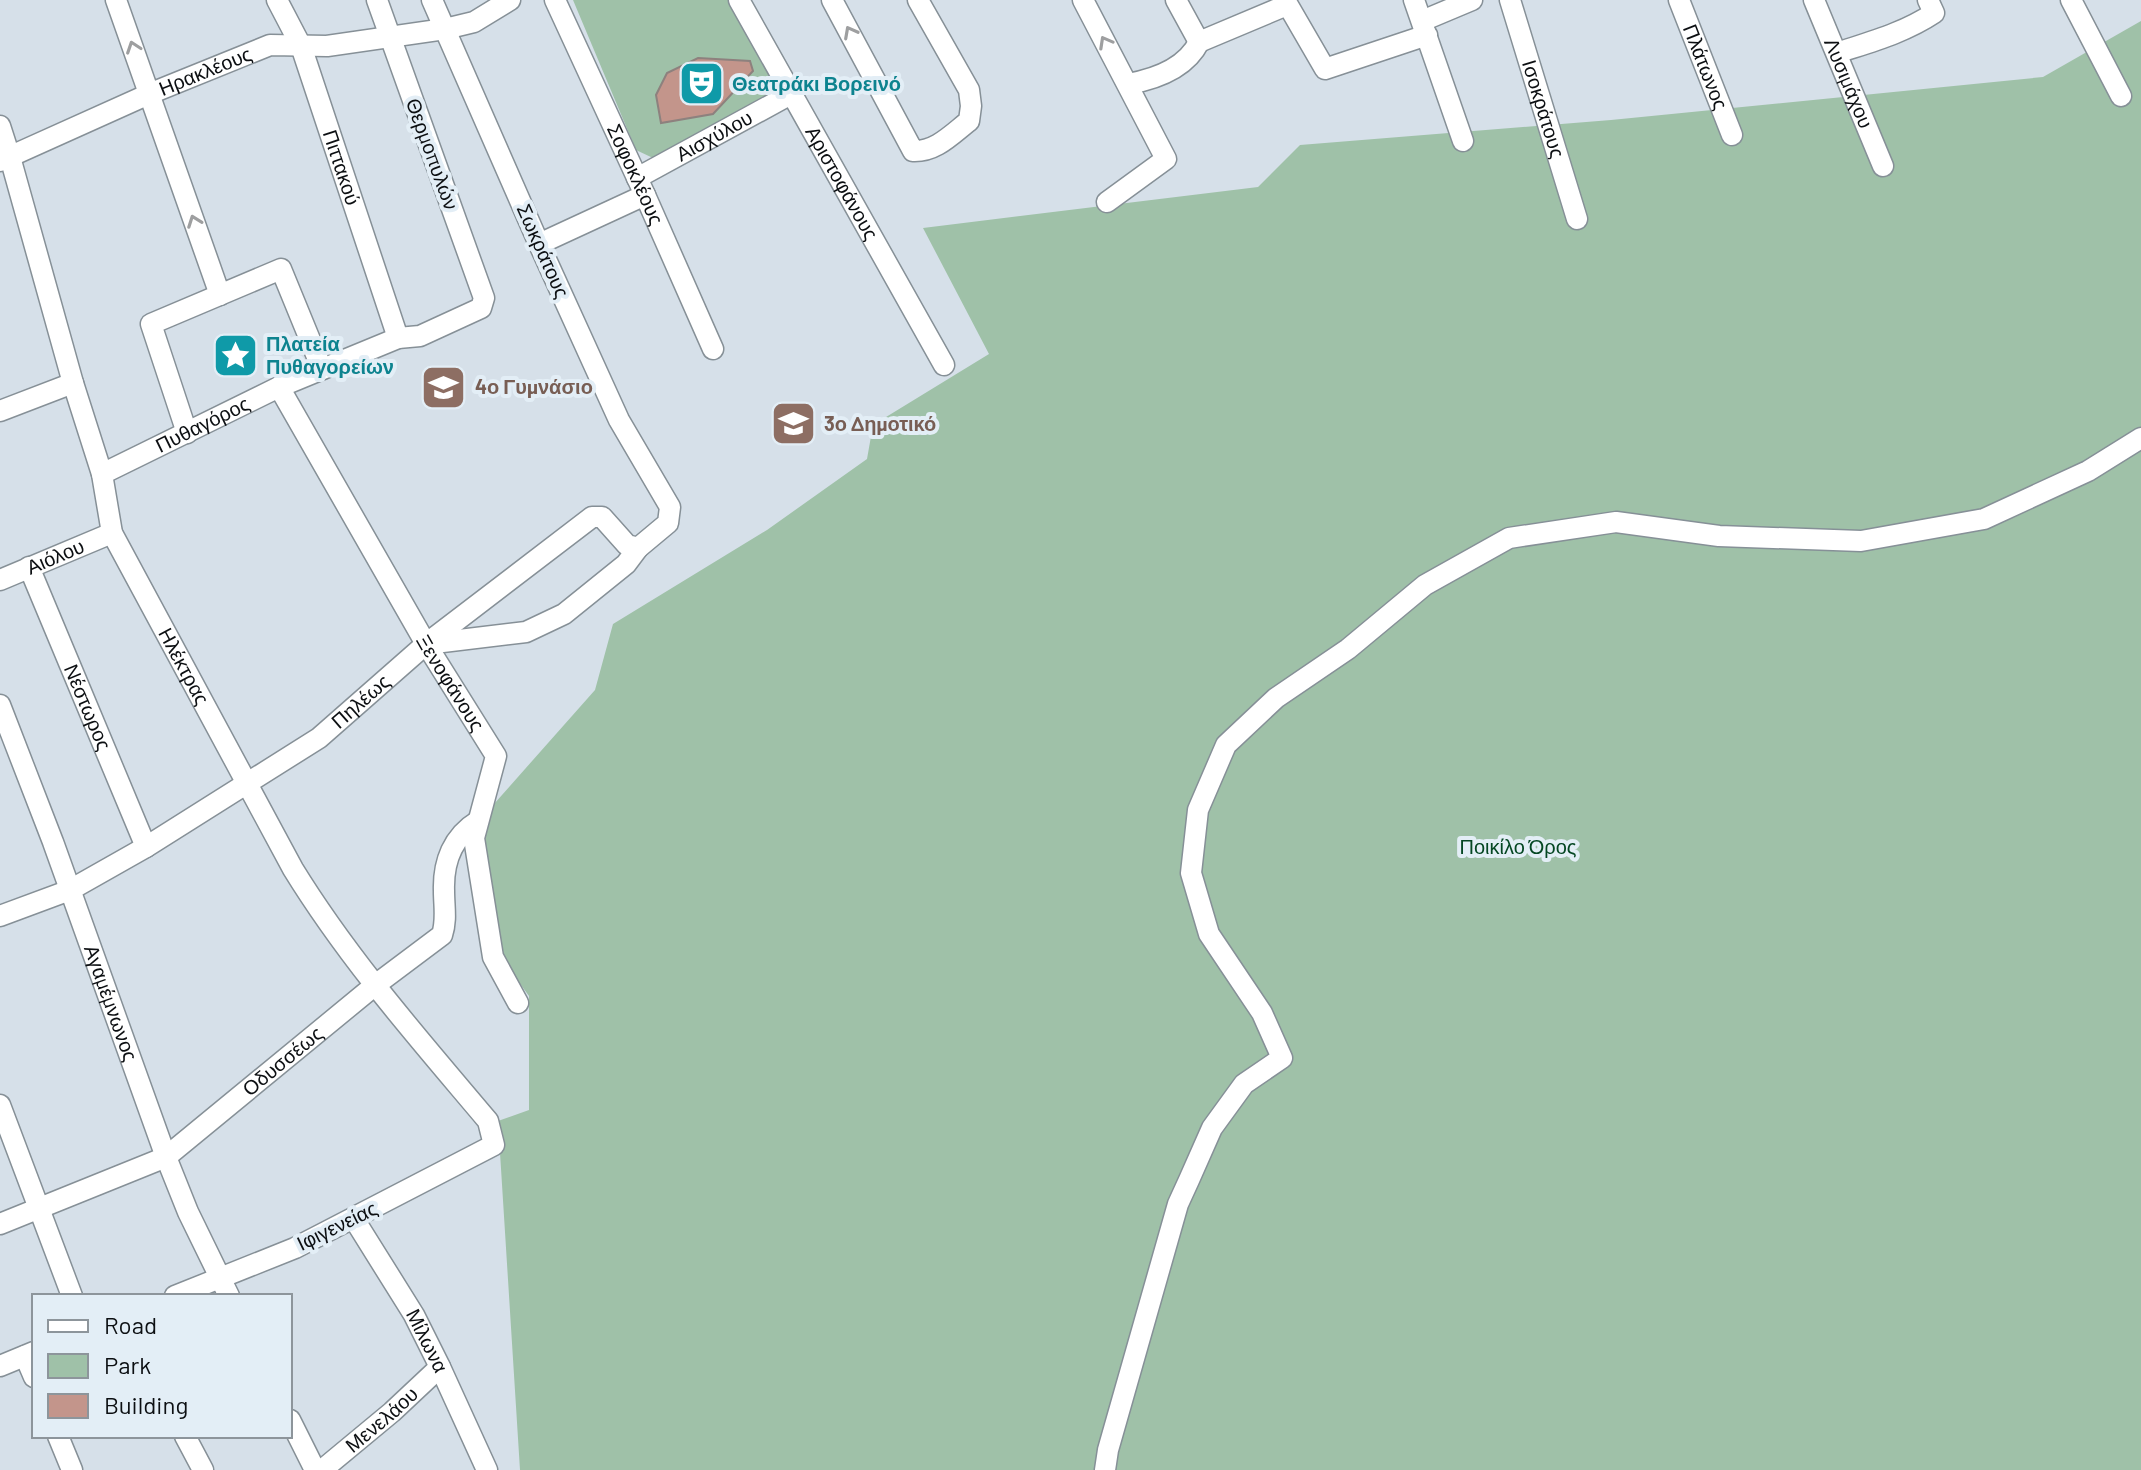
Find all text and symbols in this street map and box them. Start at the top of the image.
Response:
street label: Πλάτωνος [1679,21,1734,113]
one-way arrow [844,26,859,41]
street label: Λυσιμάχου [1820,34,1879,131]
one-way arrow [1100,36,1115,50]
one-way arrow [126,41,142,55]
street label: Ηρακλέους [155,41,255,100]
street label: Ισοκράτους [1518,57,1571,161]
theatre icon: Θεατράκι Βορεινό [677,60,725,108]
place label: Θεατράκι Βορεινό [732,71,901,95]
street label: Θερμοπυλών [402,95,464,213]
street label: Αισχύλου [671,104,756,165]
street label: Σοφοκλέους [603,120,670,228]
street label: Αριστοφάνους [801,122,884,244]
street label: Πιττακού [319,127,366,208]
street label: Σωκράτους [513,200,575,302]
one-way arrow [188,215,204,229]
place icon: Πλατεία Πυθαγορείων [211,331,259,379]
place label: Πλατεία Πυθαγορείων [266,331,394,378]
school or university icon: 4ο Γυμνάσιο [420,363,468,411]
place label: 4ο Γυμνάσιο [475,374,593,398]
street label: Πυθαγόρος [151,390,253,457]
school or university icon: 3ο Δημοτικό [769,400,817,448]
place label: 3ο Δημοτικό [824,411,936,435]
street label: Αιόλου [22,533,87,579]
street label: Ηλέκτρας [154,623,215,709]
street label: Ξενοφάνους [412,630,491,735]
street label: Νέστωρος [60,660,117,754]
street label: Πηλέως [326,668,394,733]
park label: Ποικίλο Όρος [1460,834,1577,858]
street label: Αγαμέμνωνος [80,941,144,1064]
street label: Οδυσσέως [237,1020,327,1100]
street label: Ιφιγενείας [292,1195,381,1255]
legend [32,1294,292,1438]
street label: Μίλωνα [402,1305,454,1376]
text: Road [104,1310,157,1339]
text: Park [104,1350,151,1379]
street label: Μενελάου [340,1381,422,1457]
text: Building [104,1390,188,1419]

